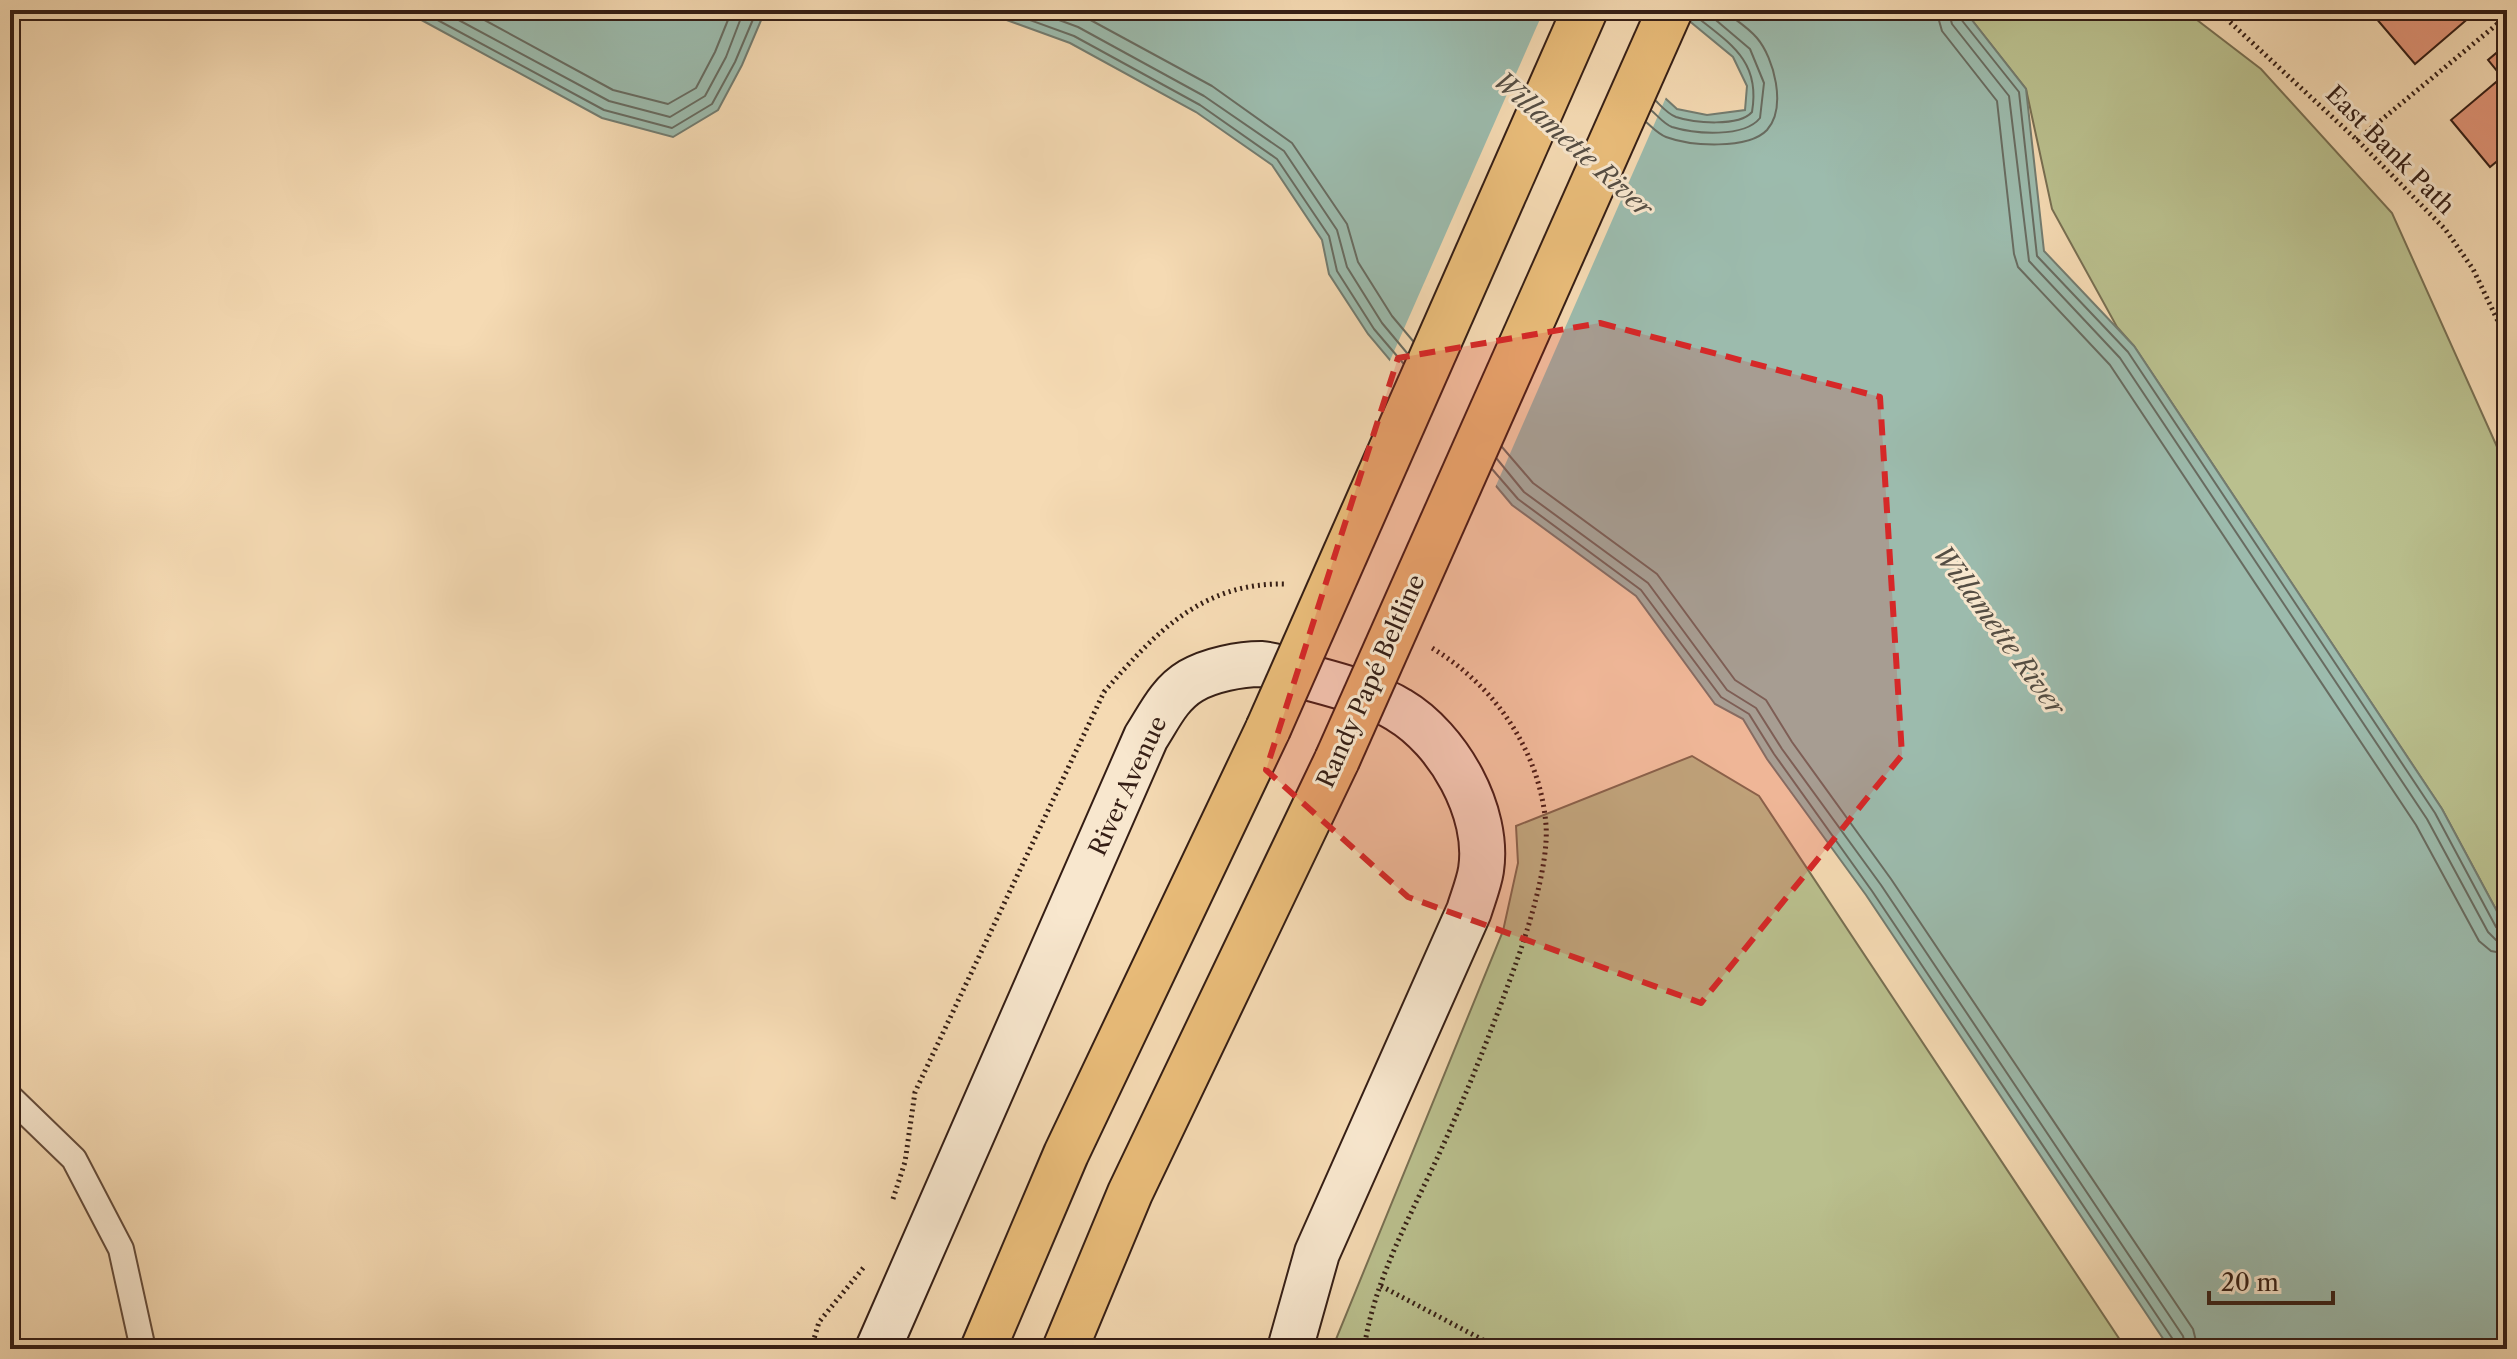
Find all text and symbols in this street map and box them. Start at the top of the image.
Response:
water label: Willamette River [1487,64,1661,225]
street label: East Bank Path [2320,79,2461,220]
water label: Willamette River [1926,538,2073,723]
street label: Randy Papé Beltline [1310,570,1431,792]
street label: River Avenue [1083,711,1173,860]
scale bar [2209,1255,2333,1305]
text: 20 m [2221,1268,2279,1297]

